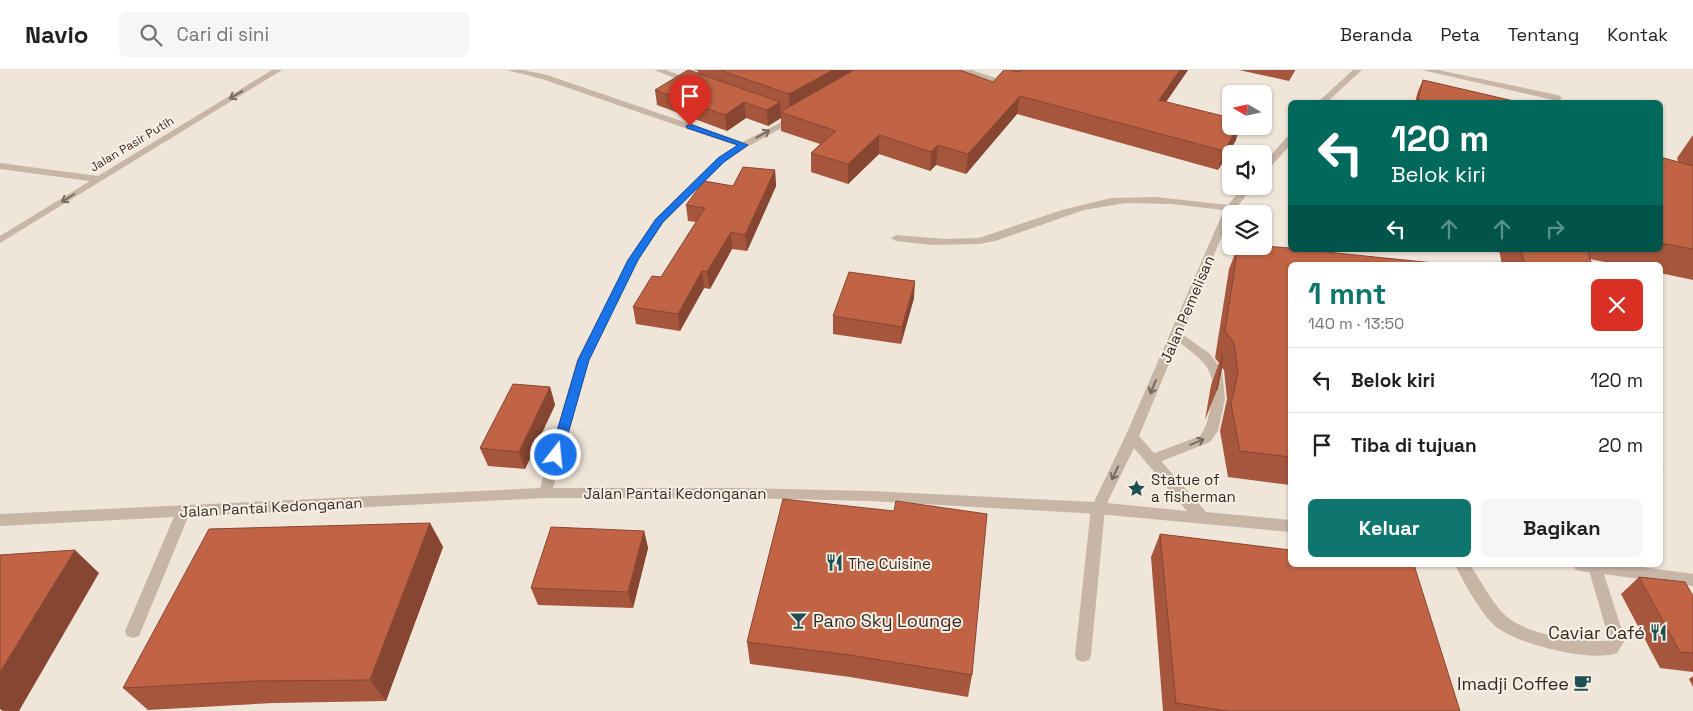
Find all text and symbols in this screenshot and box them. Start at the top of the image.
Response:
search box [119,12,469,57]
text: Navio [25,19,89,50]
icon: search [137,21,165,49]
text: Cari di sini [177,22,269,47]
text: Beranda [1340,23,1412,46]
text: Peta [1440,23,1480,46]
text: Tentang [1508,23,1579,46]
text: Kontak [1607,23,1668,46]
pin [669,75,711,126]
icon: arrive [676,82,704,110]
north arrow [1222,85,1272,135]
map controls [1222,85,1272,255]
one-way arrow [230,91,244,101]
street label: Jalan Pasir Putih [87,113,177,175]
text: 120 m [1391,117,1489,161]
icon: left [1308,120,1373,185]
one-way arrow [756,129,771,139]
button: sound [1222,145,1272,195]
text: Belok kiri [1391,160,1486,188]
one-way arrow [61,193,75,203]
button: layers [1222,205,1272,255]
icon: left [1382,215,1410,243]
icon: ahead [1435,215,1463,243]
icon: ahead [1488,215,1516,243]
icon: right [1541,215,1569,243]
street label: Jalan Pemelisan [1156,252,1218,366]
text: 1 mnt [1308,274,1387,313]
button: close [1591,279,1643,331]
text: 140 m · 13:50 [1308,313,1404,334]
icon: left [1308,366,1336,394]
text: Belok kiri [1351,368,1435,393]
text: 120 m [1590,368,1643,393]
one-way arrow [1148,379,1158,394]
position arrow [529,428,581,480]
icon: arrive [1308,431,1336,459]
text: Tiba di tujuan [1351,433,1477,458]
text: 20 m [1598,433,1643,458]
one-way arrow [1189,437,1204,447]
one-way arrow [1109,465,1119,480]
place label: Statue of a fisherman [1151,470,1236,506]
place icon: Statue of a fisherman [1127,478,1147,498]
street label: Jalan Pantai Kedonganan [583,484,767,503]
street label: Jalan Pantai Kedonganan [179,493,363,521]
button: Keluar [1308,499,1471,557]
button: Bagikan [1481,499,1643,557]
restaurant icon: The Cuisine [824,553,844,573]
place label: The Cuisine [848,554,931,573]
place label: Pano Sky Lounge [813,609,962,632]
bar icon: Pano Sky Lounge [789,610,809,630]
place label: Caviar Café [1548,621,1645,644]
restaurant icon: Caviar Café [1649,622,1669,642]
place label: Imadji Coffee [1457,672,1569,695]
cafe icon: Imadji Coffee [1573,673,1593,693]

